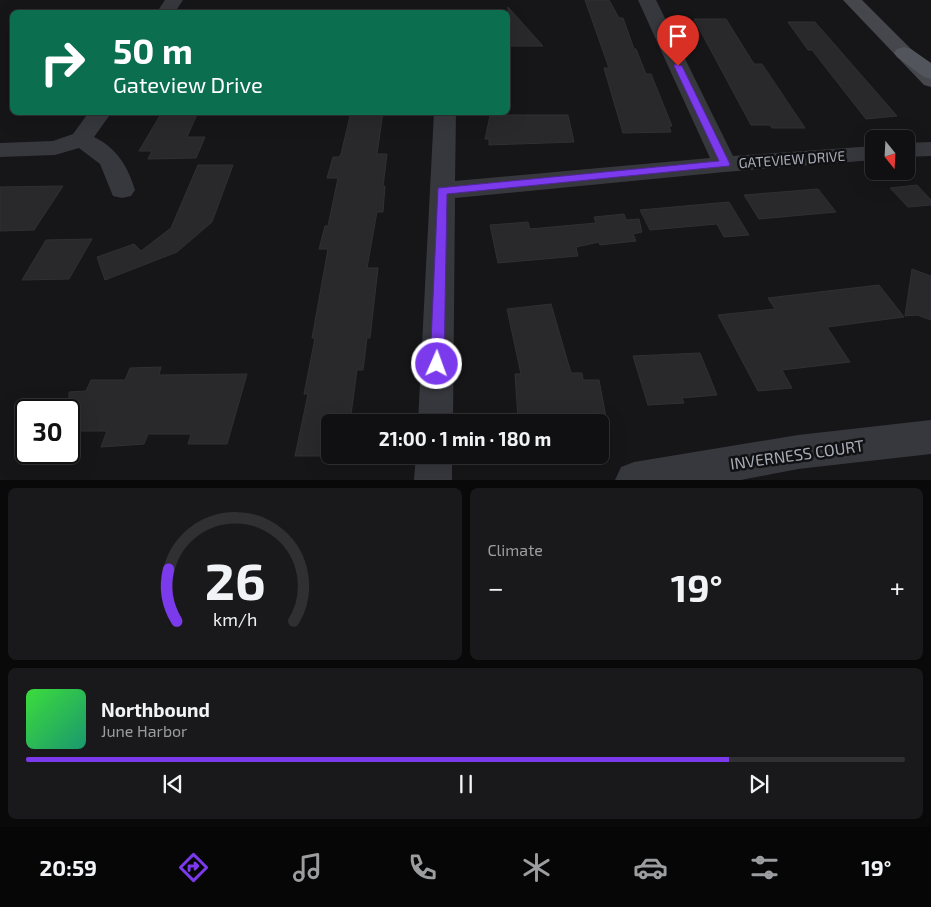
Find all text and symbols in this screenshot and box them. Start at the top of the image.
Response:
pin [657,15,699,66]
icon: arrive [664,22,692,50]
text: 50 m [113,29,193,71]
icon: right [30,30,95,95]
text: Gateview Drive [113,71,263,97]
north arrow [865,130,915,180]
map controls [865,130,915,180]
street label: GATEVIEW DRIVE [738,147,846,171]
position arrow [410,337,462,389]
speed limit sign: 30 [15,399,80,464]
text: 21:00 · 1 min · 180 m [379,427,551,450]
street label: INVERNESS COURT [729,435,865,473]
text: Climate [488,540,543,559]
text: 26 [204,548,265,610]
text: 19° [671,564,723,610]
text: − [488,570,504,604]
text: + [890,570,905,604]
text: km/h [213,608,257,630]
text: Northbound [101,698,210,721]
text: June Harbor [101,721,188,740]
icon: previous [159,770,187,798]
icon: pause [452,770,480,798]
icon: next [745,770,773,798]
icon: directions [176,850,211,885]
icon: music [290,850,325,885]
icon: phone [405,850,440,885]
icon: climate [519,850,554,885]
icon: car [633,850,668,885]
icon: filters [747,850,782,885]
text: 20:59 [40,854,97,880]
text: 19° [861,854,891,880]

